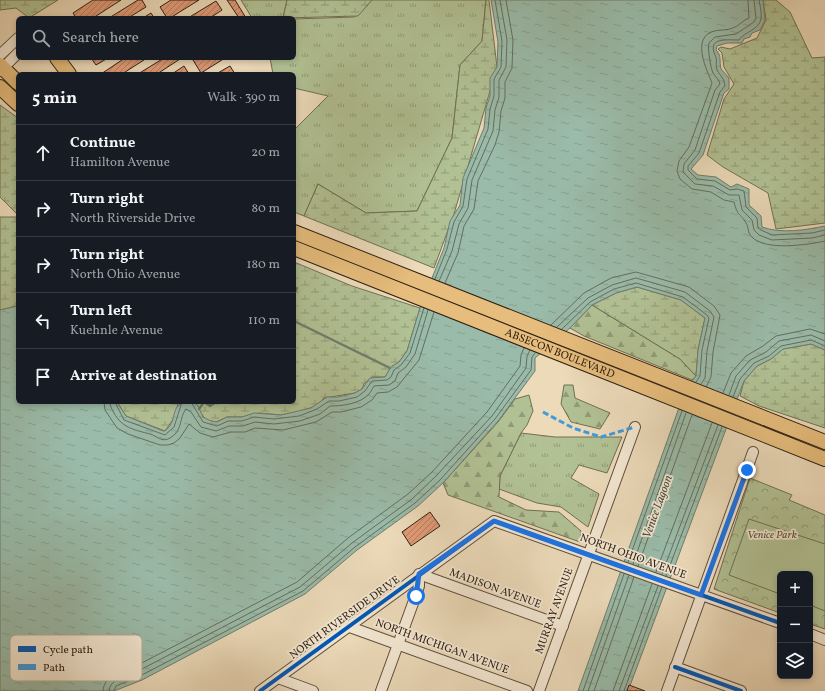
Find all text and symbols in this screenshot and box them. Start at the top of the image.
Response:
search box [16,16,296,60]
icon: search [30,27,52,49]
text: Search here [62,28,139,49]
text: 5 min [32,87,77,110]
text: Walk · 390 m [207,89,280,107]
text: Continue [70,133,135,154]
icon: ahead [32,142,54,164]
text: 20 m [251,144,280,162]
text: Hamilton Avenue [70,154,170,172]
text: Turn right [70,189,144,210]
icon: right [32,198,54,220]
text: 80 m [251,200,280,218]
text: North Riverside Drive [70,210,195,228]
text: Turn right [70,245,144,266]
icon: right [32,254,54,276]
text: 180 m [246,256,280,274]
text: North Ohio Avenue [70,266,180,284]
text: Turn left [70,301,132,322]
icon: left [32,310,54,332]
text: 110 m [248,312,280,330]
text: Kuehnle Avenue [70,322,163,340]
street label: ABSECON BOULEVARD [503,325,617,382]
icon: arrive [32,366,54,388]
text: Arrive at destination [70,366,217,387]
route end [738,461,756,479]
water label: Venice Lagoon [639,473,677,541]
park label: Venice Park [747,528,797,543]
street label: NORTH OHIO AVENUE [578,531,689,583]
street label: MADISON AVENUE [447,565,543,613]
street label: MURRAY AVENUE [532,565,578,656]
map controls [777,571,813,679]
button: + [777,571,813,607]
street label: NORTH RIVERSIDE DRIVE [287,573,404,663]
route start [407,587,425,605]
button: − [777,607,813,643]
street label: NORTH MICHIGAN AVENUE [373,616,511,678]
legend [10,635,142,681]
text: Cycle path [43,643,93,658]
button: layers [777,643,813,679]
text: Path [43,661,66,676]

